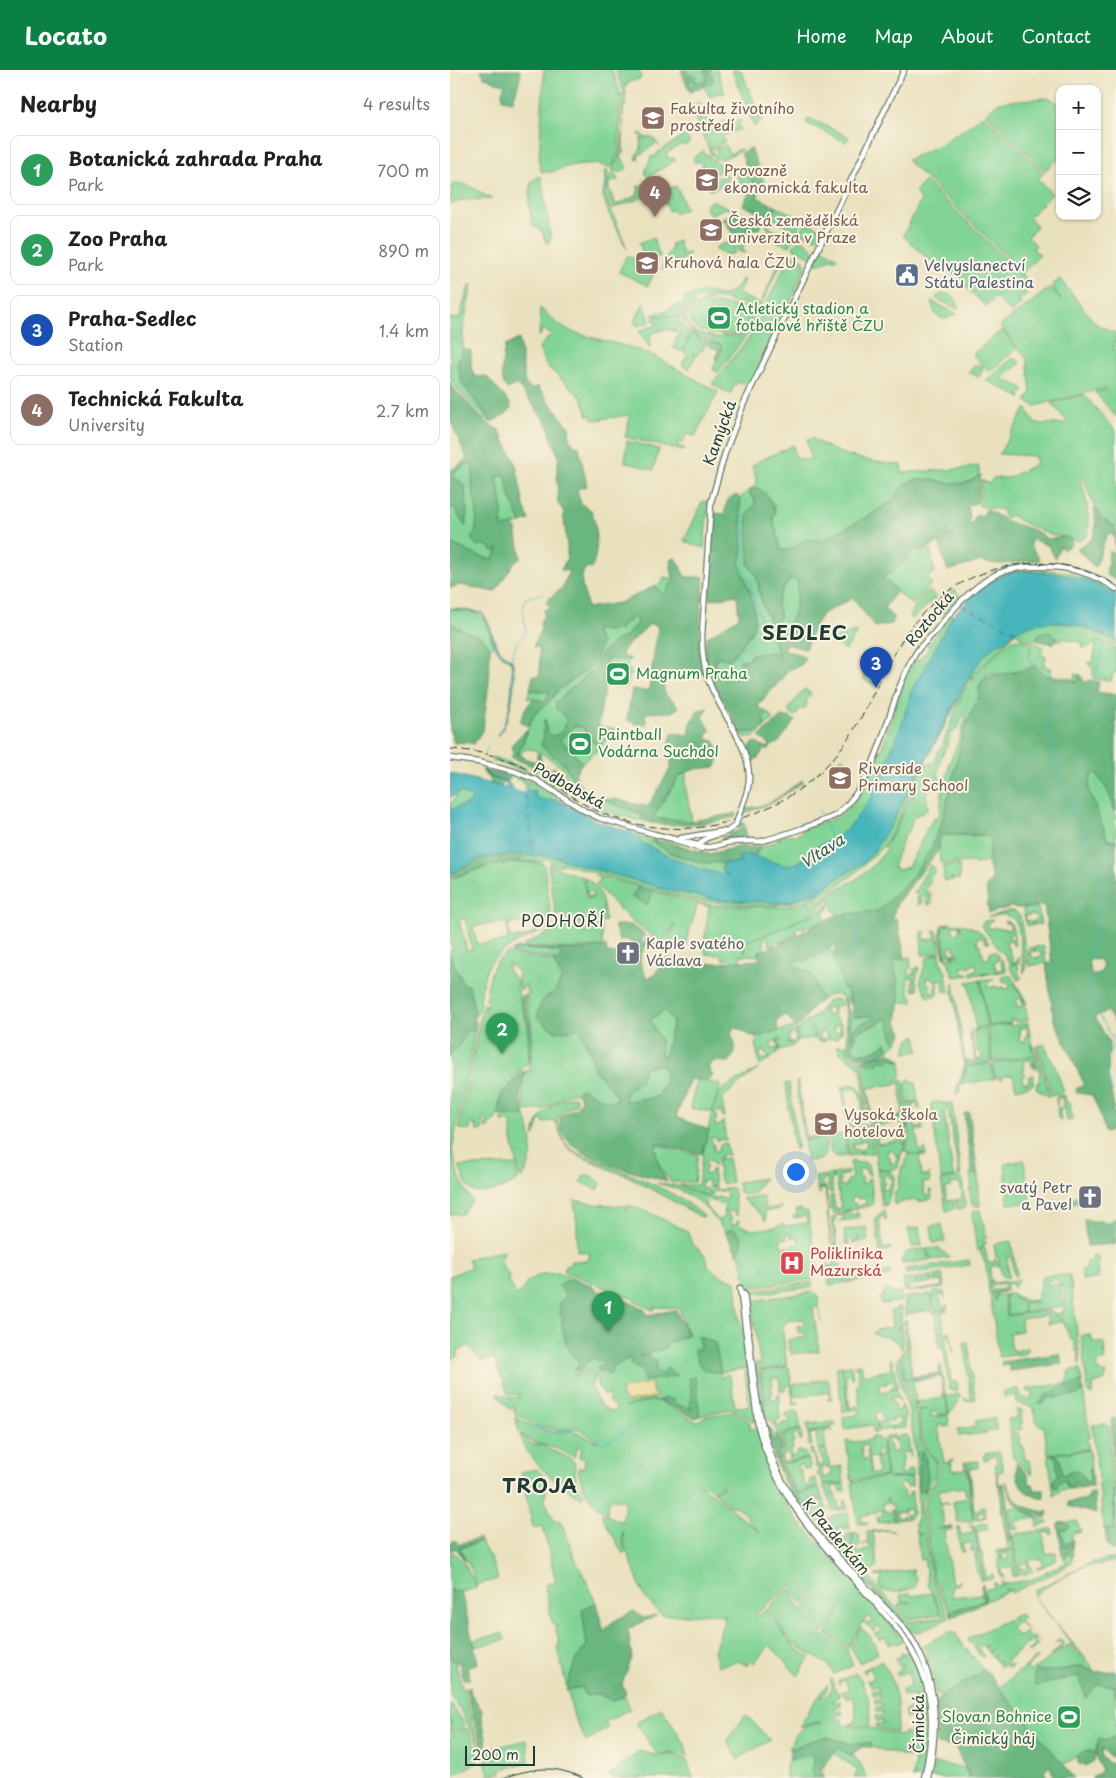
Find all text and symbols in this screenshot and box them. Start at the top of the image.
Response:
text: Locato [25,17,107,53]
text: Home [796,22,846,49]
text: Map [874,22,913,49]
text: About [941,22,993,49]
text: Contact [1021,22,1091,49]
map controls [1056,85,1101,220]
button: + [1056,85,1101,130]
text: Nearby [20,87,97,119]
text: 4 results [363,91,430,115]
place label: Fakulta životního prostředí [670,96,795,136]
school or university icon: Fakulta životního prostředí [640,105,666,131]
button: − [1056,130,1101,175]
text: Botanická zahrada Praha [68,144,323,172]
text: 1 [33,158,41,182]
text: 700 m [377,158,429,182]
place label: Provozně ekonomická fakulta [724,158,868,198]
school or university icon: Provozně ekonomická fakulta [694,167,720,193]
text: Park [68,172,104,196]
button: layers [1056,175,1101,220]
pin: 4 [639,176,671,217]
place label: Česká zemědělská univerzita v Praze [728,208,859,248]
school or university icon: Česká zemědělská univerzita v Praze [698,217,724,243]
text: Zoo Praha [68,224,167,252]
text: 2 [31,238,43,262]
text: 890 m [378,238,429,262]
school or university icon: Kruhová hala ČZU [634,250,660,276]
place label: Kruhová hala ČZU [664,250,796,273]
text: Park [68,252,104,276]
place label: Velvyslanectví Státu Palestina [924,253,1035,293]
public building icon: Velvyslanectví Státu Palestina [894,262,920,288]
place label: Atletický stadion a fotbalové hřiště ČZU [736,296,884,336]
text: Praha-Sedlec [68,304,197,332]
sports icon: Atletický stadion a fotbalové hřiště ČZU [706,305,732,331]
text: 3 [32,318,42,342]
text: 1.4 km [379,318,429,342]
text: Station [68,332,123,356]
text: Technická Fakulta [68,384,244,412]
street label: Kamýcká [696,396,741,468]
text: 4 [32,398,42,422]
text: 2.7 km [376,398,429,422]
text: University [68,412,145,436]
street label: Roztocká [899,585,959,650]
district label: SEDLEC [762,617,848,647]
pin: 3 [860,647,892,688]
sports icon: Magnum Praha [605,661,631,687]
place label: Magnum Praha [636,661,748,684]
place label: Paintball Vodárna Suchdol [598,722,719,762]
sports icon: Paintball Vodárna Suchdol [567,731,593,757]
street label: Podbabská [530,756,610,814]
place label: Riverside Primary School [858,756,968,796]
school or university icon: Riverside Primary School [827,765,853,791]
water label: Vltava [795,826,849,873]
district label: PODHOŘÍ [521,908,605,932]
place label: Kaple svatého Václava [646,931,744,971]
church icon: Kaple svatého Václava [615,940,641,966]
pin: 2 [486,1013,518,1054]
place label: Vysoká škola hotelová [844,1102,939,1142]
school or university icon: Vysoká škola hotelová [813,1111,839,1137]
your location [783,1159,809,1185]
place label: svatý Petr a Pavel [1000,1175,1072,1215]
church icon: svatý Petr a Pavel [1077,1184,1103,1210]
place label: Poliklinika Mazurská [810,1241,884,1281]
hospital icon: Poliklinika Mazurská [779,1250,805,1276]
pin: 1 [592,1291,624,1332]
district label: TROJA [502,1470,578,1500]
street label: K Pazderkám [798,1493,876,1580]
street label: Čimická [906,1694,929,1753]
place label: Slovan Bohnice [942,1704,1052,1727]
sports icon: Slovan Bohnice [1056,1704,1082,1730]
park label: Čimický háj [951,1726,1035,1749]
scale bar [465,1743,535,1766]
text: 200 m [472,1744,519,1765]

